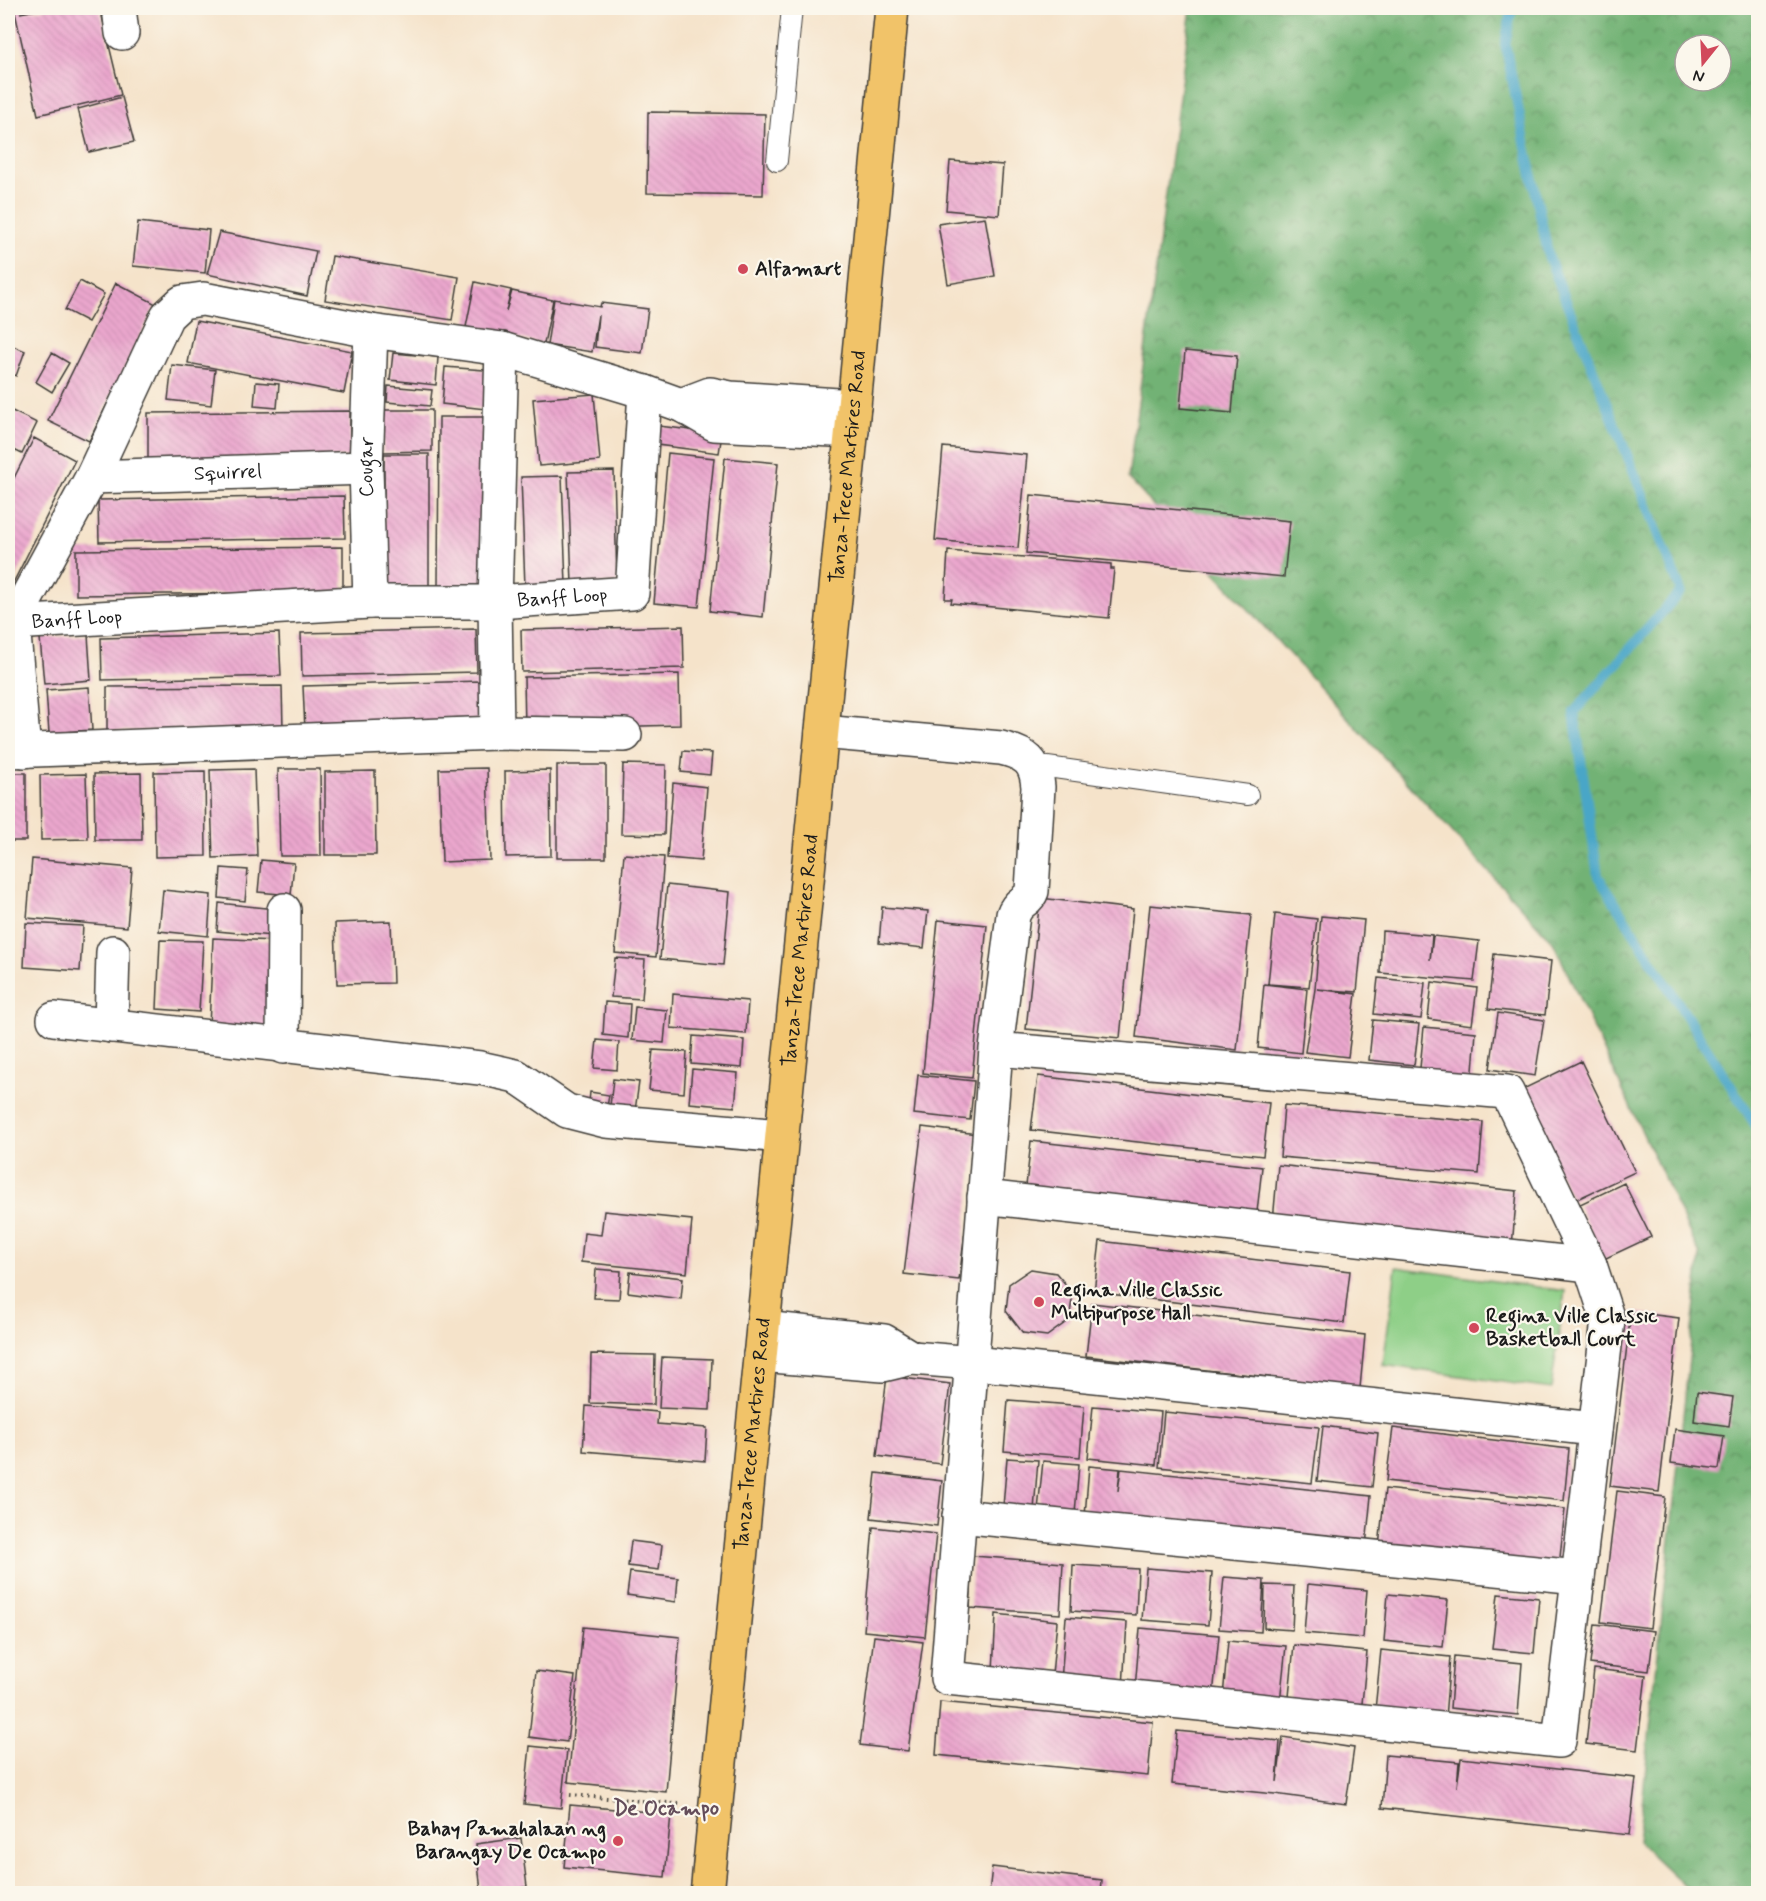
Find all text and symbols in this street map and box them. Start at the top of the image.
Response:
north arrow [1673,33,1733,93]
text: N [1691,64,1707,87]
place label: Alfamart [755,256,842,283]
marker: Alfamart [736,262,750,276]
street label: Tanza-Trece Martires Road [823,349,873,585]
street label: Cougar [352,436,382,498]
street label: Squirrel [193,458,263,487]
street label: Banff Loop [516,581,608,614]
street label: Banff Loop [31,603,123,635]
street label: Tanza-Trece Martires Road [775,833,825,1068]
place label: Regina Ville Classic Multipurpose Hall [1051,1277,1223,1327]
marker: Regina Ville Classic Multipurpose Hall [1032,1295,1046,1309]
place label: Regina Ville Classic Basketball Court [1486,1303,1658,1353]
street label: Tanza-Trece Martires Road [727,1317,777,1552]
marker: Regina Ville Classic Basketball Court [1467,1321,1481,1335]
district label: De Ocampo [613,1795,719,1823]
place label: Bahay Pamahalaan ng Barangay De Ocampo [408,1816,606,1866]
marker: Bahay Pamahalaan ng Barangay De Ocampo [611,1834,625,1848]

